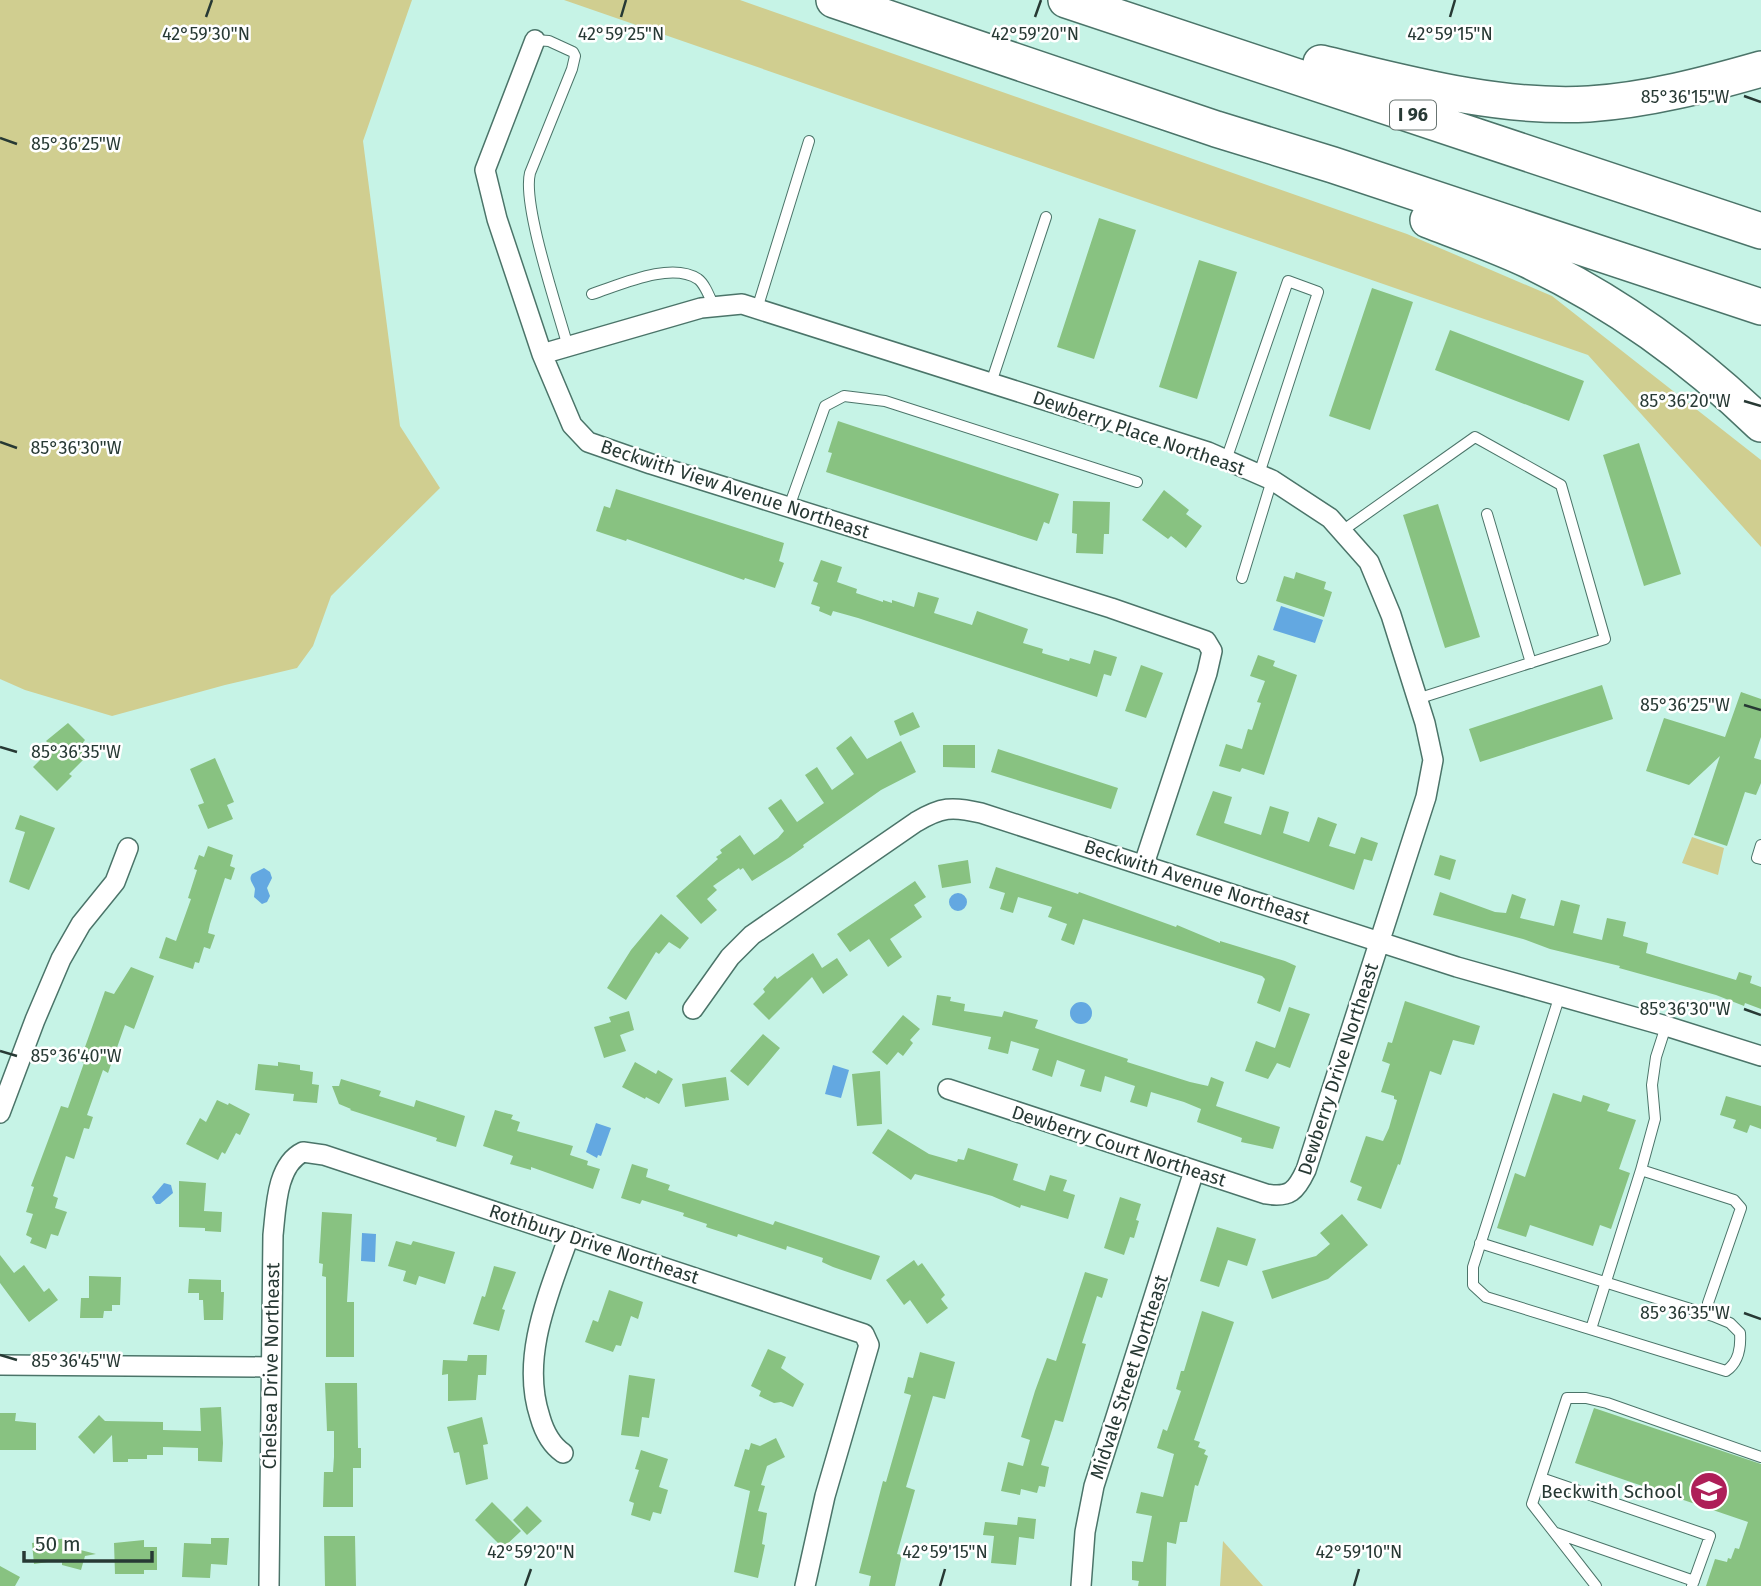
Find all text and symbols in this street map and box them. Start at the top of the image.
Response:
text: 42°59'30"N [162,23,250,45]
text: 42°59'25"N [578,23,664,45]
text: 42°59'20"N [991,23,1079,45]
text: 42°59'15"N [1407,23,1493,45]
text: 85°36'15"W [1641,86,1729,108]
road number: I 96 [1390,100,1436,130]
text: 85°36'25"W [31,133,121,155]
street label: Dewberry Place Northeast [1030,386,1248,480]
text: 85°36'20"W [1639,390,1731,412]
street label: Beckwith View Avenue Northeast [598,435,872,543]
text: 85°36'30"W [30,437,122,459]
text: 85°36'25"W [1640,694,1730,716]
text: 85°36'35"W [31,741,121,763]
street label: Beckwith Avenue Northeast [1081,835,1313,929]
street label: Dewberry Drive Northeast [1293,960,1383,1178]
text: 85°36'30"W [1639,998,1731,1020]
text: 85°36'40"W [30,1045,122,1067]
street label: Dewberry Court Northeast [1009,1100,1229,1192]
street label: Rothbury Drive Northeast [486,1199,702,1289]
street label: Chelsea Drive Northeast [258,1262,284,1470]
street label: Midvale Street Northeast [1085,1272,1173,1482]
text: 85°36'35"W [1640,1302,1730,1324]
text: 85°36'45"W [31,1350,121,1372]
school or university icon: Beckwith School [1688,1470,1730,1512]
place label: Beckwith School [1541,1480,1682,1503]
scale bar [24,1520,152,1564]
text: 50 m [35,1531,81,1557]
text: 42°59'20"N [487,1541,575,1563]
text: 42°59'15"N [902,1541,988,1563]
text: 42°59'10"N [1316,1541,1402,1563]

